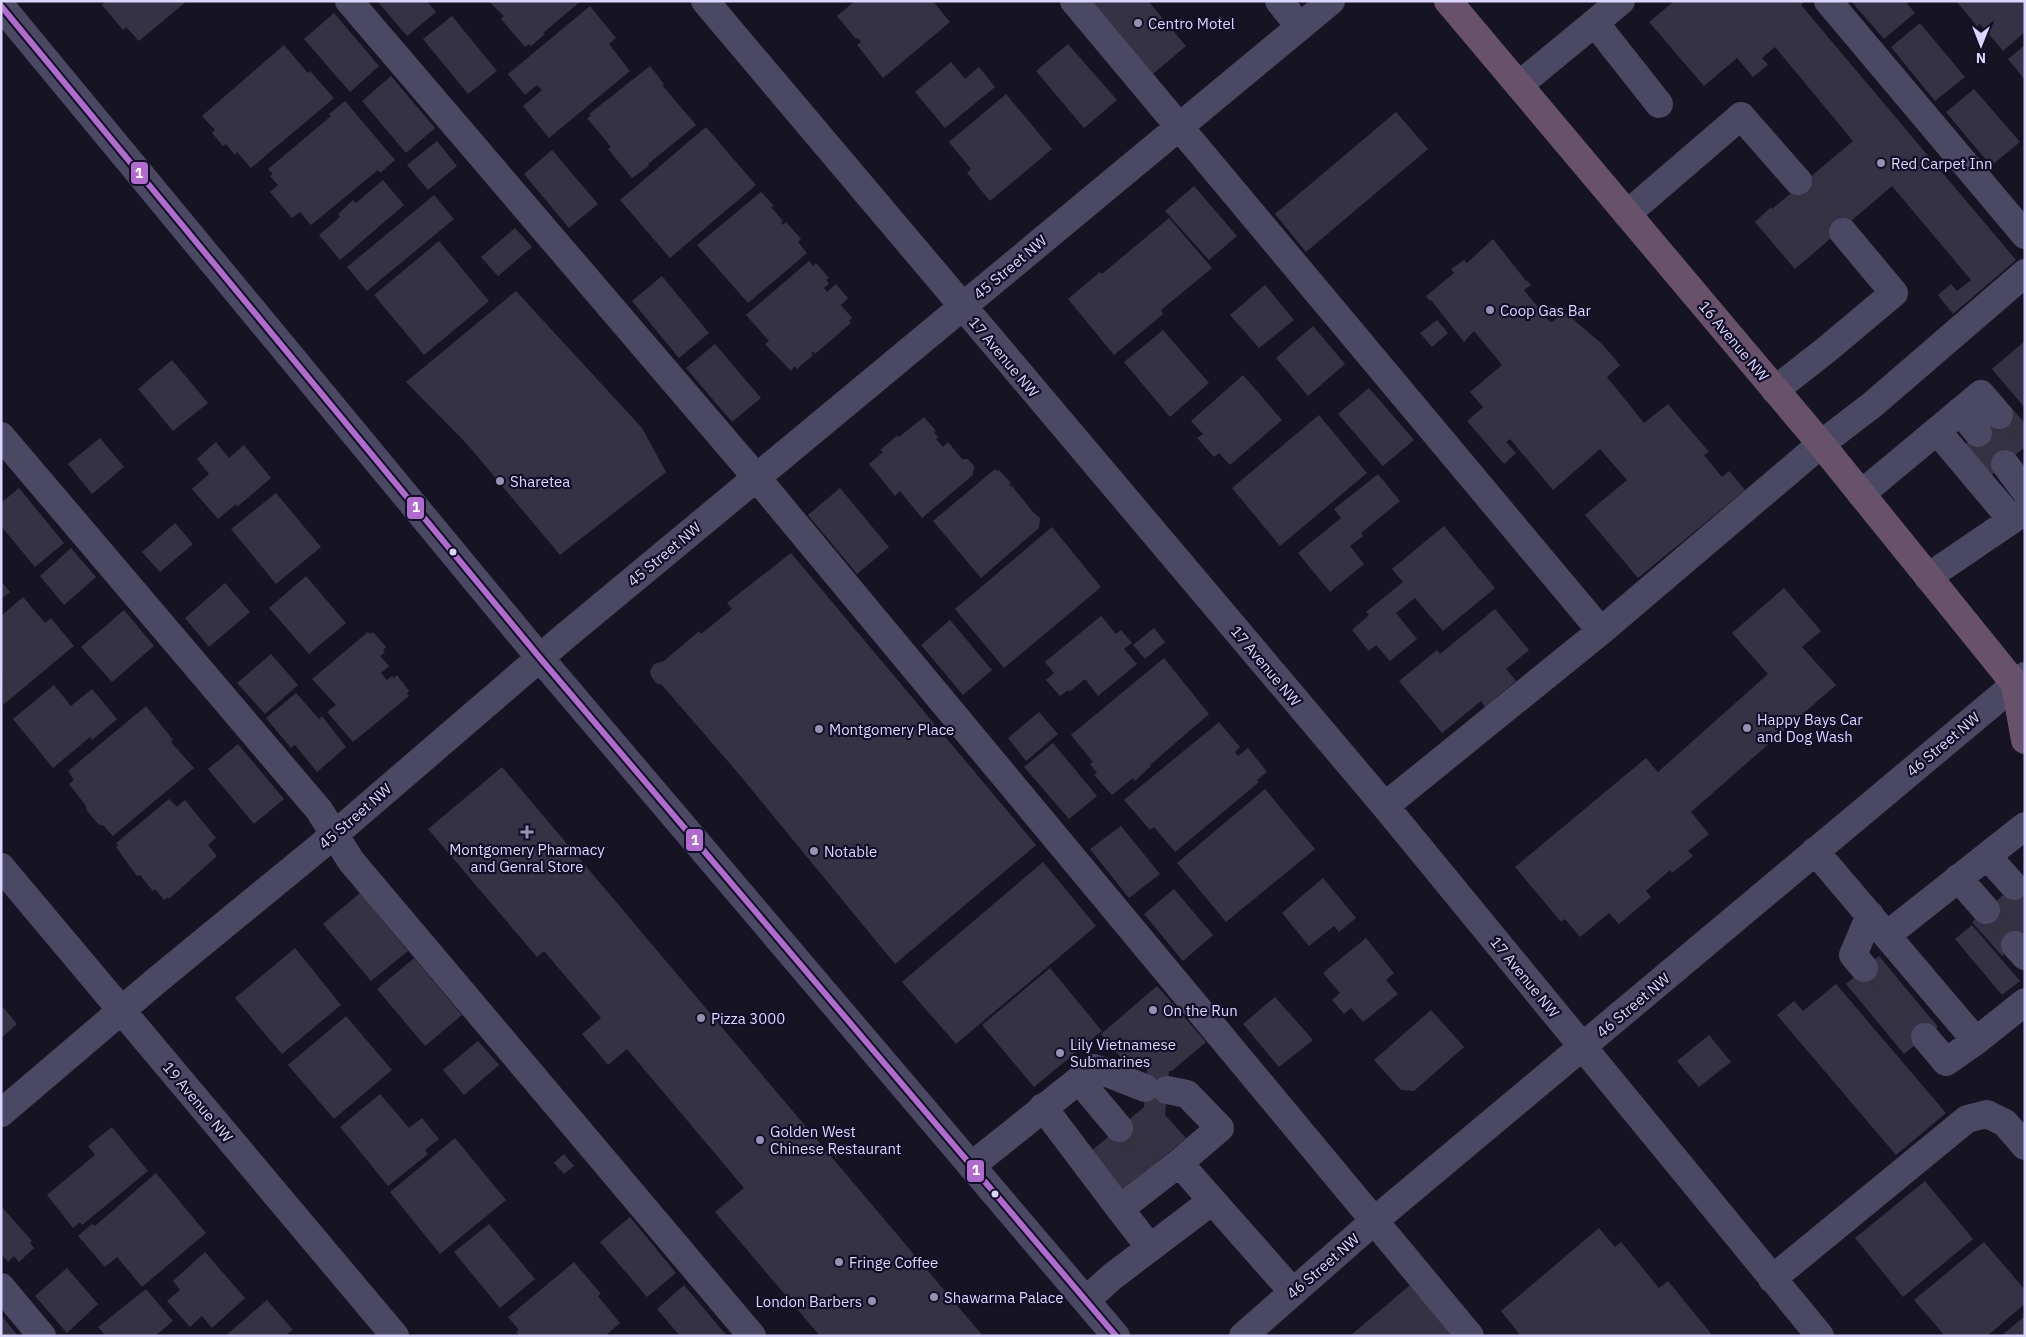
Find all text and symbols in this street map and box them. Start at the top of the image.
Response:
place label: Centro Motel [1148,14,1235,33]
marker: Centro Motel [1132,17,1144,29]
north arrow [1956,20,2006,70]
text: N [1976,49,1986,67]
place label: Red Carpet Inn [1891,154,1992,173]
marker: Red Carpet Inn [1875,157,1887,169]
line badge: 1 [130,161,149,185]
text: 1 [135,164,144,182]
street label: 45 Street NW [969,230,1051,303]
street label: 16 Avenue NW [1695,297,1774,386]
place label: Coop Gas Bar [1500,301,1591,320]
marker: Coop Gas Bar [1484,304,1496,316]
street label: 17 Avenue NW [965,313,1044,402]
place label: Sharetea [510,472,570,491]
marker: Sharetea [494,475,506,487]
line badge: 1 [406,496,425,520]
text: 1 [412,498,421,516]
street label: 45 Street NW [623,517,705,590]
unlabelled marker [448,547,458,557]
street label: 17 Avenue NW [1227,622,1306,711]
street label: 46 Street NW [1902,707,1984,780]
place label: Happy Bays Car and Dog Wash [1757,710,1863,746]
place label: Montgomery Place [829,720,954,739]
marker: Happy Bays Car and Dog Wash [1741,722,1753,734]
marker: Montgomery Place [813,723,825,735]
street label: 45 Street NW [315,779,396,853]
marker: Montgomery Pharmacy and Genral Store [521,826,533,838]
line badge: 1 [685,828,704,852]
text: 1 [691,831,700,849]
place label: Montgomery Pharmacy and Genral Store [449,840,605,876]
place label: Notable [824,842,877,861]
marker: Notable [808,845,820,857]
street label: 17 Avenue NW [1486,932,1564,1022]
street label: 46 Street NW [1592,968,1674,1041]
place label: On the Run [1163,1001,1238,1020]
marker: On the Run [1147,1004,1159,1016]
place label: Pizza 3000 [711,1009,785,1028]
marker: Pizza 3000 [695,1012,707,1024]
place label: Lily Vietnamese Submarines [1070,1035,1176,1071]
marker: Lily Vietnamese Submarines [1054,1047,1066,1059]
street label: 19 Avenue NW [159,1058,238,1147]
place label: Golden West Chinese Restaurant [770,1122,901,1158]
marker: Golden West Chinese Restaurant [754,1134,766,1146]
line badge: 1 [966,1159,985,1183]
text: 1 [972,1161,981,1179]
unlabelled marker [990,1189,1000,1199]
street label: 46 Street NW [1283,1229,1364,1303]
place label: Fringe Coffee [849,1253,938,1272]
marker: Fringe Coffee [833,1256,845,1268]
place label: Shawarma Palace [944,1288,1063,1307]
marker: Shawarma Palace [928,1291,940,1303]
place label: London Barbers [755,1292,862,1311]
marker: London Barbers [866,1295,878,1307]

